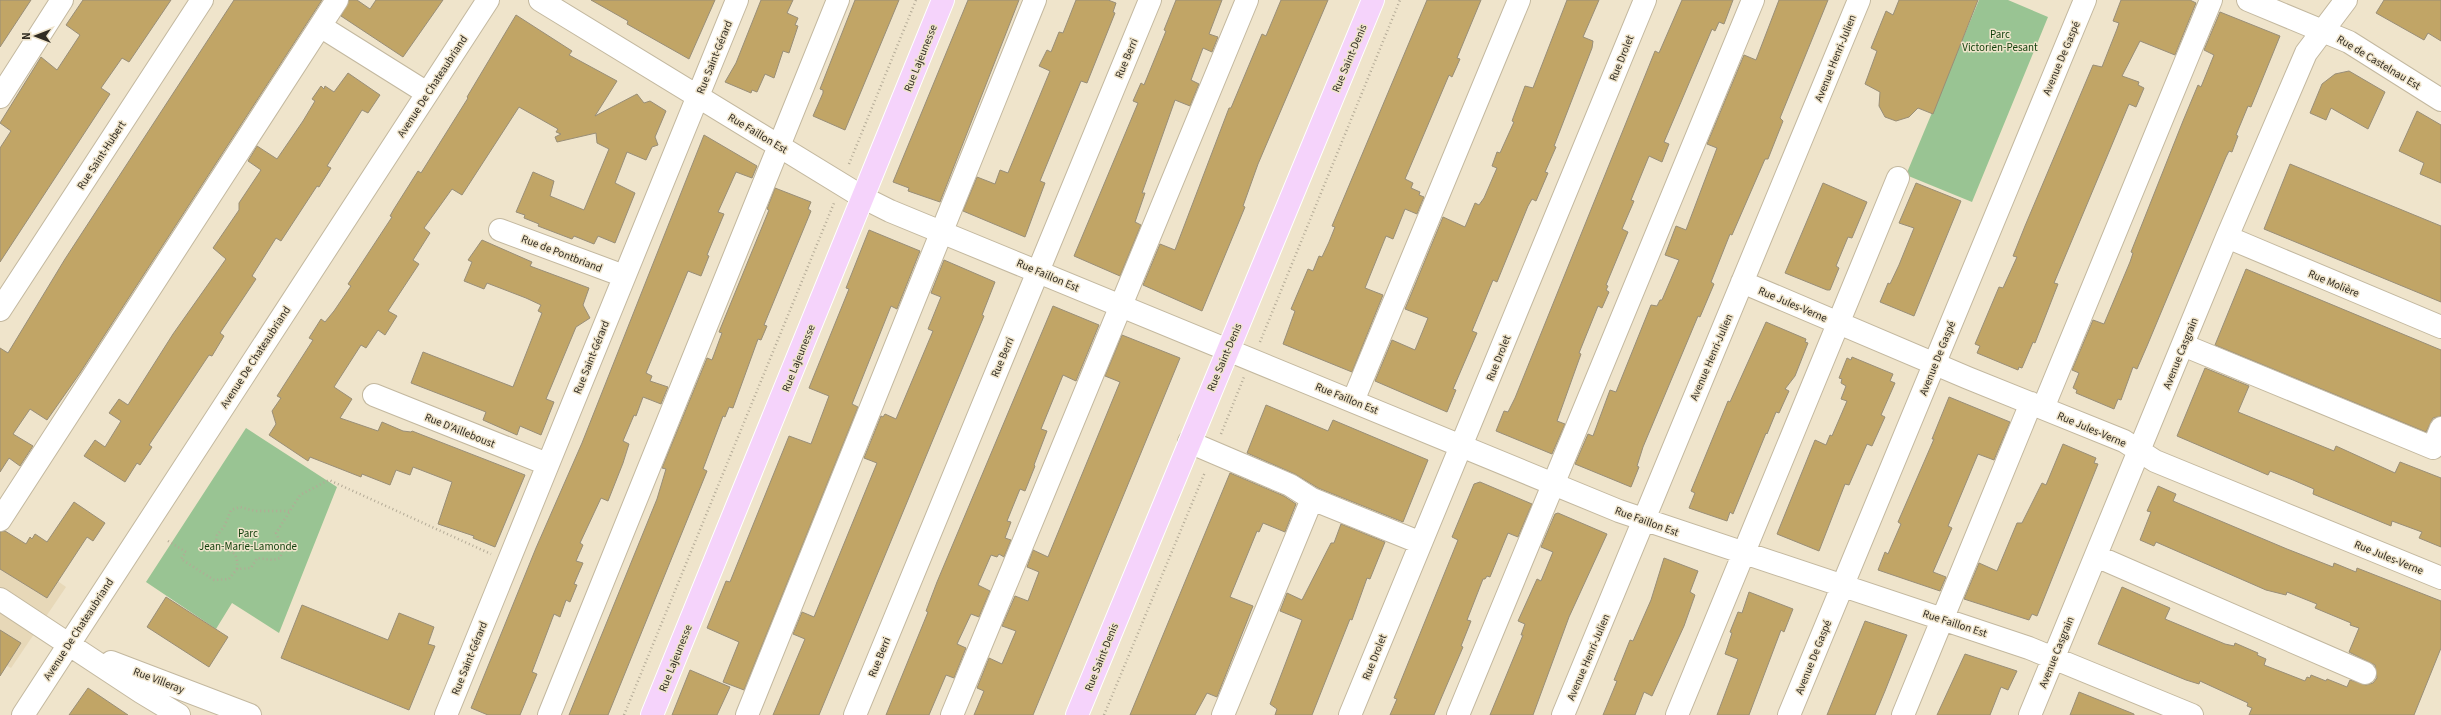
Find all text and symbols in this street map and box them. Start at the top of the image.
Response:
street label: Avenue Henri-Julien [1811,12,1860,104]
north arrow [16,16,56,56]
street label: Rue Saint-Gérard [693,18,736,96]
street label: Avenue De Gaspé [2039,18,2084,98]
street label: Rue Lajeunesse [900,22,941,94]
street label: Rue Saint-Denis [1328,22,1371,94]
park label: Parc Victorien-Pesant [1962,27,2038,55]
street label: Rue de Castelnau Est [2334,31,2424,94]
text: N [19,32,34,40]
street label: Avenue De Chateaubriand [394,32,471,140]
street label: Rue Drolet [1605,33,1638,83]
street label: Rue Berri [1111,36,1142,81]
street label: Rue Faillon Est [725,110,791,157]
street label: Rue Saint-Hubert [74,118,129,193]
street label: Rue de Pontbriand [519,231,604,276]
street label: Rue Faillon Est [1014,255,1082,296]
street label: Rue Molière [2306,266,2362,301]
street label: Rue Jules-Verne [1756,283,1830,326]
street label: Avenue De Chateaubriand [217,303,294,411]
street label: Avenue Henri-Julien [1686,312,1736,403]
street label: Avenue Casgrain [2159,315,2202,391]
street label: Rue Saint-Gérard [570,318,613,396]
street label: Avenue De Gaspé [1916,318,1959,398]
street label: Rue Saint-Denis [1203,321,1246,393]
street label: Rue Lajeunesse [778,322,819,394]
street label: Rue Drolet [1482,333,1515,383]
street label: Rue Berri [987,335,1018,380]
street label: Rue Faillon Est [1313,379,1381,418]
street label: Rue Jules-Verne [2055,408,2129,451]
street label: Rue D'Ailleboust [422,410,498,452]
street label: Rue Faillon Est [1613,503,1681,540]
park label: Parc Jean-Marie-Lamonde [199,526,298,554]
street label: Rue Jules-Verne [2352,537,2426,578]
street label: Avenue De Chateaubriand [40,575,117,683]
street label: Rue Faillon Est [1921,606,1989,641]
street label: Avenue Henri-Julien [1563,612,1613,703]
street label: Avenue Casgrain [2035,614,2078,690]
street label: Avenue De Gaspé [1792,617,1835,697]
street label: Rue Saint-Gérard [448,619,491,697]
street label: Rue Saint-Denis [1081,620,1122,694]
street label: Rue Lajeunesse [655,622,696,694]
street label: Rue Drolet [1358,632,1391,682]
street label: Rue Berri [865,635,894,680]
street label: Rue Villeray [131,664,187,697]

